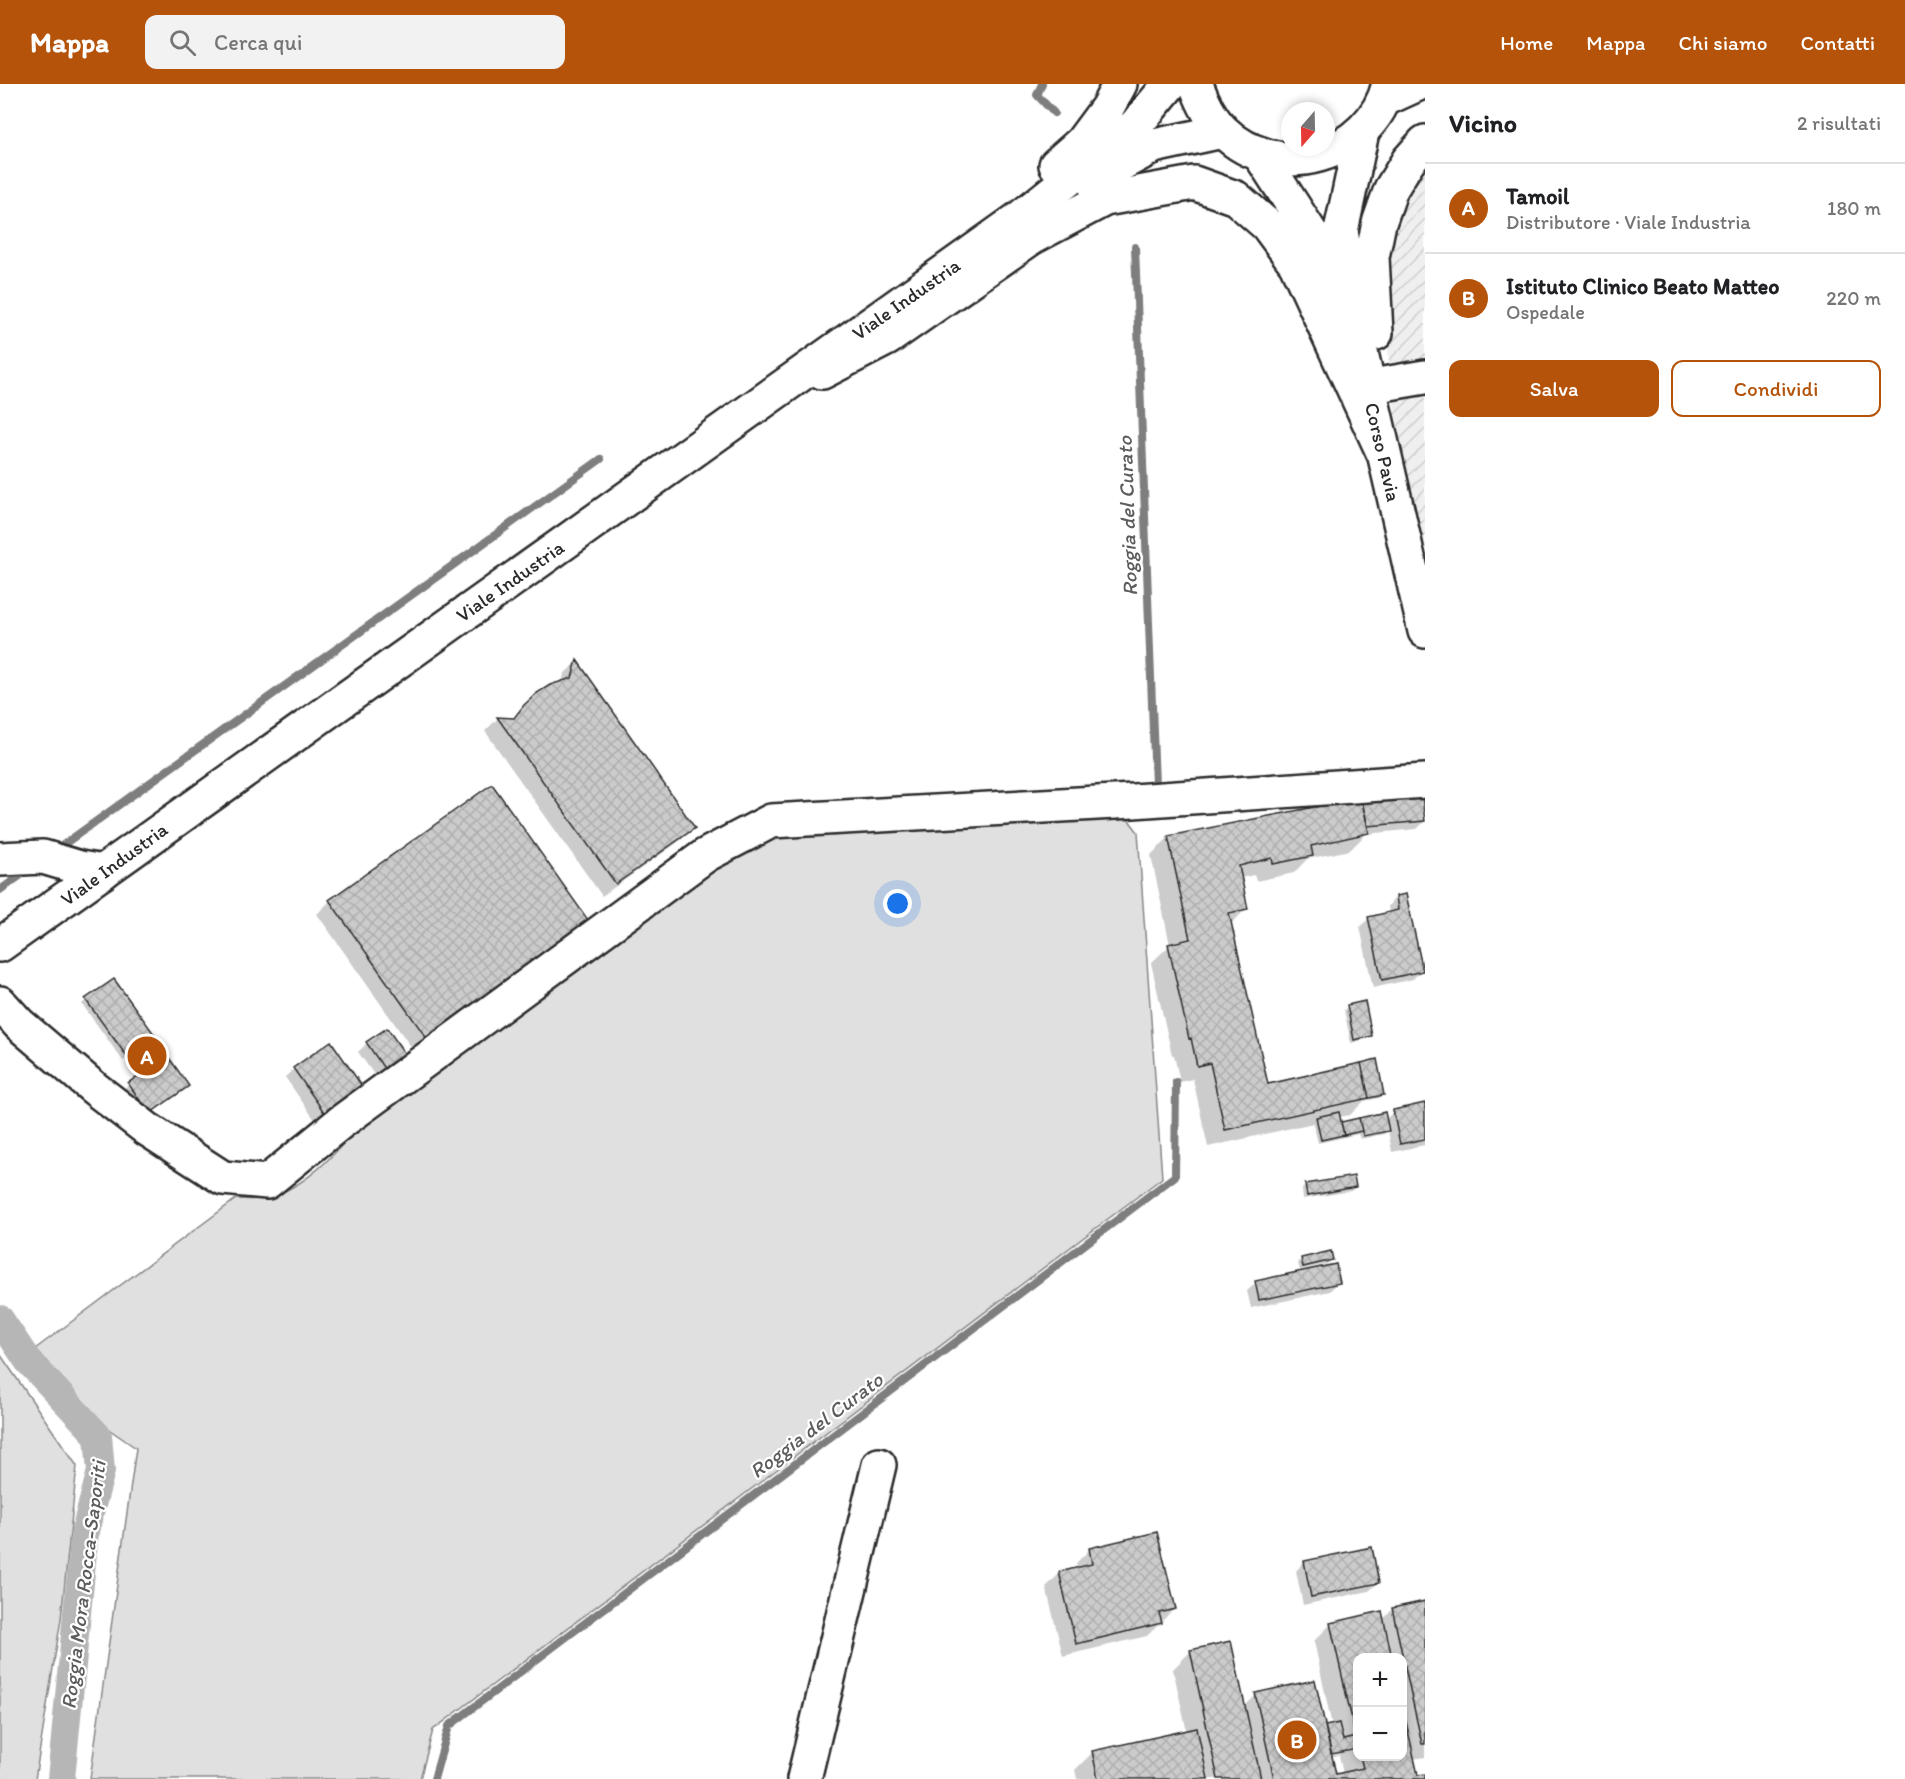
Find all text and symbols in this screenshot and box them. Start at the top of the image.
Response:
search box [145,15,565,69]
text: Mappa [30,25,109,59]
icon: search [166,26,199,59]
text: Cerca qui [214,29,302,56]
text: Home [1500,30,1553,55]
text: Mappa [1586,30,1645,55]
text: Chi siamo [1678,30,1767,55]
text: Contatti [1800,30,1875,55]
north arrow [1281,102,1335,156]
text: Vicino [1449,107,1517,139]
text: 2 risultati [1797,111,1881,135]
text: Tamoil [1506,183,1569,210]
text: A [1462,196,1475,220]
text: 180 m [1827,196,1881,220]
text: Distributore · Viale Industria [1506,210,1751,234]
street label: Viale Industria [847,253,965,345]
text: Istituto Clinico Beato Matteo [1506,273,1779,300]
text: B [1462,286,1475,310]
text: 220 m [1826,286,1881,310]
text: Ospedale [1506,300,1585,324]
button: Salva [1449,360,1659,417]
button: Condividi [1671,360,1881,417]
street label: Corso Pavia [1360,400,1406,504]
water label: Roggia del Curato [1112,434,1142,597]
street label: Viale Industria [451,535,569,627]
street label: Viale Industria [56,817,173,911]
your location [883,889,912,918]
pin: A [128,1034,166,1078]
water label: Roggia del Curato [744,1366,889,1483]
water label: Roggia Mora Rocca-Saporiti [55,1457,111,1710]
map controls [1353,1653,1407,1761]
button: + [1353,1653,1407,1707]
button: − [1353,1707,1407,1761]
pin: B [1278,1718,1316,1762]

